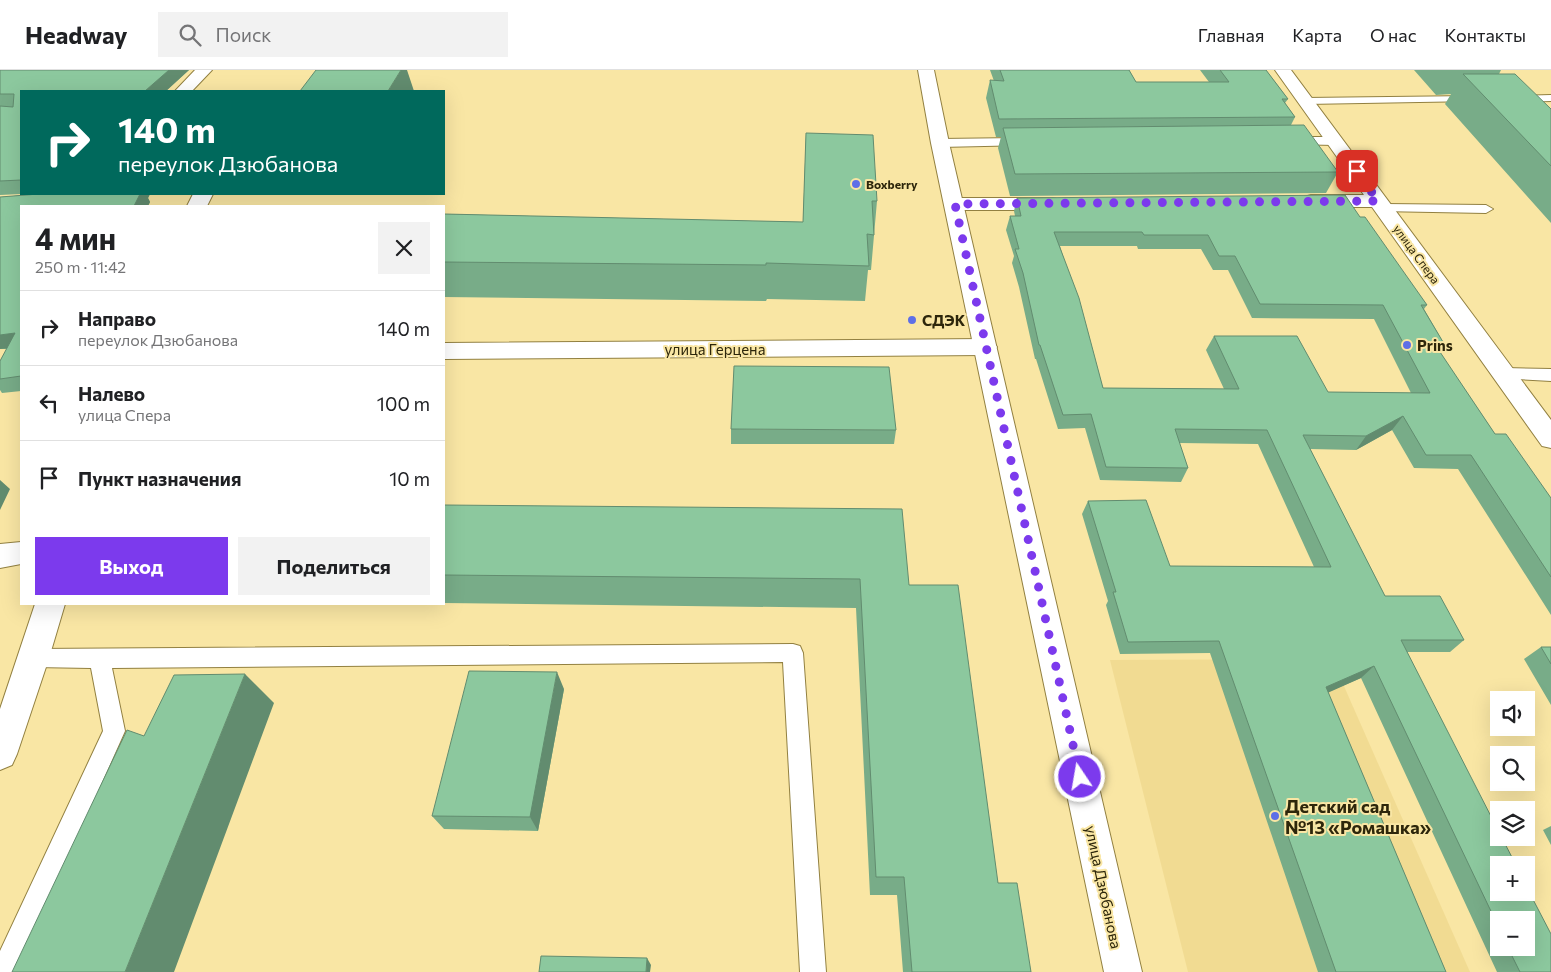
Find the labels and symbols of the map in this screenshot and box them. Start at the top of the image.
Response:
pin [1336,150,1378,192]
place label: Boxberry [866,177,918,191]
marker: Boxberry [850,178,862,190]
street label: улица Спера [1391,222,1443,286]
place label: СДЭК [922,311,966,329]
marker: СДЭК [906,314,918,326]
place label: Prins [1417,336,1453,354]
marker: Prins [1401,339,1413,351]
street label: улица Герцена [665,340,765,358]
position arrow [1053,750,1105,802]
place label: Детский сад №13 «Ромашка» [1285,795,1432,838]
marker: Детский сад №13 «Ромашка» [1269,810,1281,822]
street label: улица Дзюбанова [1082,824,1126,950]

